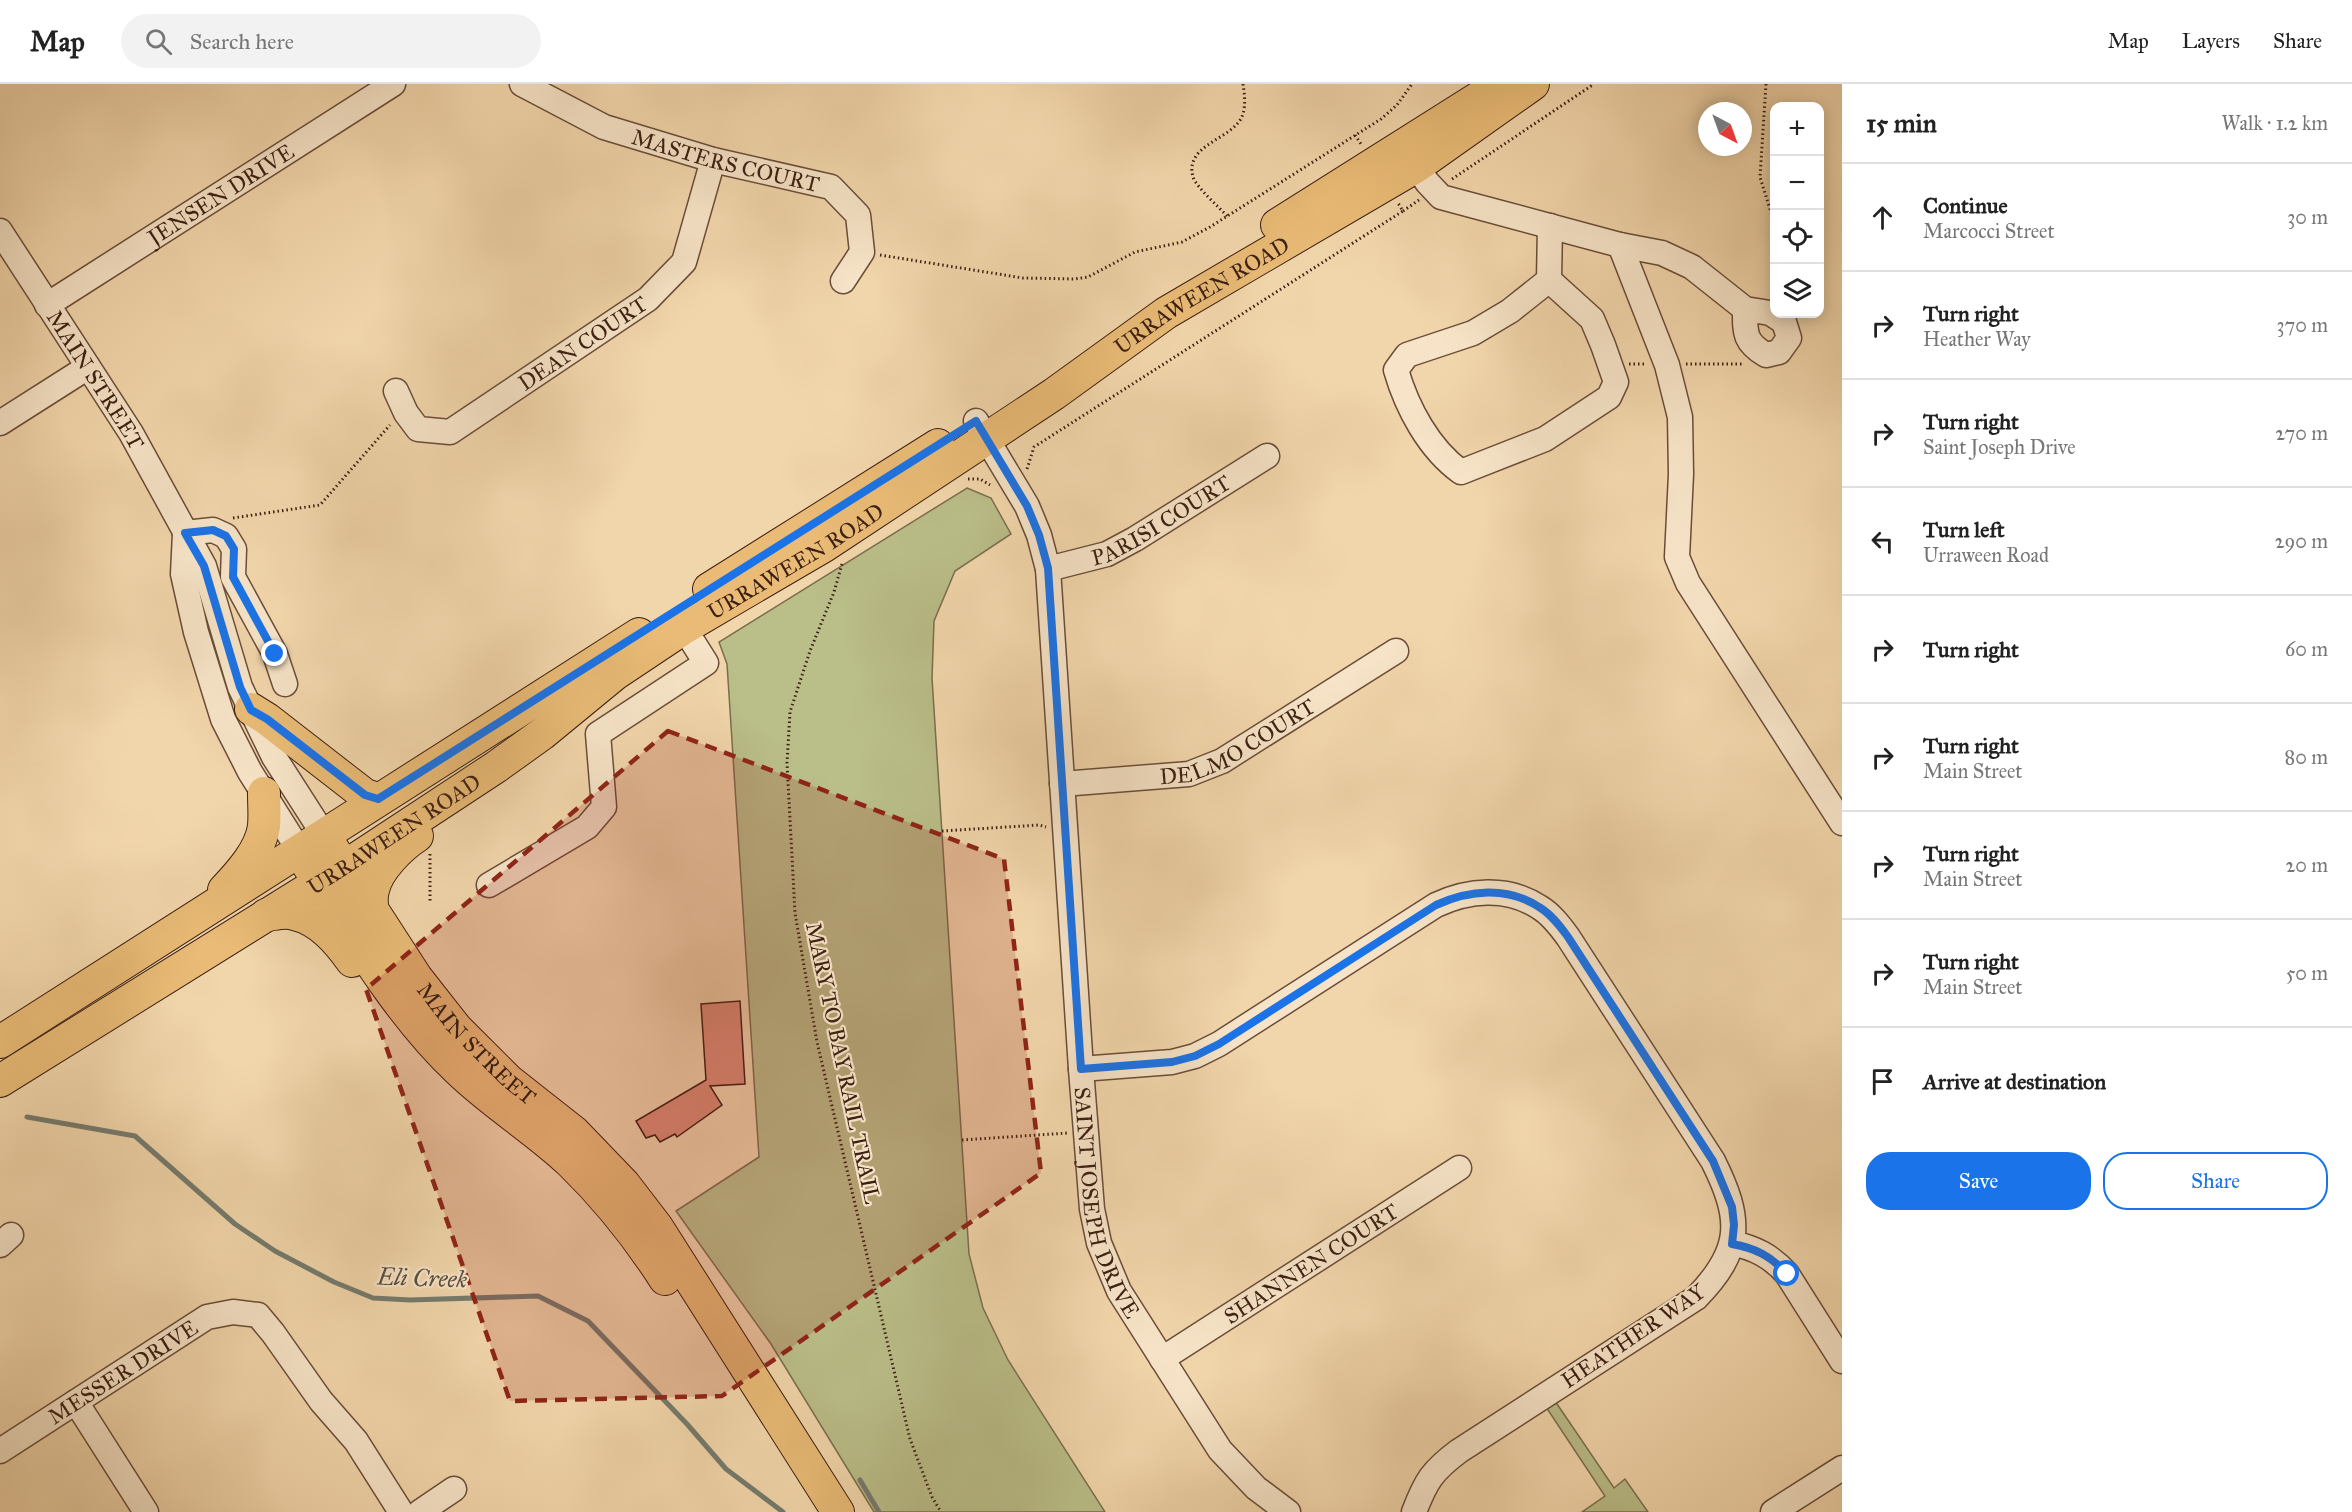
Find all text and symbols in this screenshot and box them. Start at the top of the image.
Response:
search box [121,14,541,68]
text: Map [30,24,85,59]
icon: search [142,25,175,58]
text: Search here [190,28,294,55]
text: Map [2108,28,2149,54]
text: Layers [2182,28,2240,54]
text: Share [2273,28,2322,54]
north arrow [1698,102,1752,156]
map controls [1770,102,1824,318]
button: + [1770,102,1824,156]
text: 15 min [1866,107,1937,139]
text: Walk · 1.2 km [2222,111,2328,135]
street label: MASTERS COURT [629,123,822,197]
street label: JENSEN DRIVE [141,137,299,252]
button: − [1770,156,1824,210]
text: Continue [1923,192,2008,219]
icon: ahead [1866,201,1899,234]
text: 30 m [2287,205,2328,229]
button: locate [1770,210,1824,264]
text: Marcocci Street [1923,219,2055,243]
street label: URRAWEEN ROAD [1109,230,1294,360]
button: layers [1770,264,1824,318]
street label: DEAN COURT [513,290,652,396]
text: Turn right [1923,300,2019,327]
street label: MAIN STREET [41,305,151,454]
icon: right [1866,309,1899,342]
text: 370 m [2277,313,2328,337]
text: Heather Way [1923,327,2031,351]
text: Turn right [1923,408,2019,435]
icon: right [1866,417,1899,450]
text: 270 m [2275,421,2328,445]
text: Saint Joseph Drive [1923,435,2076,459]
street label: PARISI COURT [1088,469,1236,571]
street label: URRAWEEN ROAD [702,497,889,625]
text: Turn left [1923,516,2005,543]
icon: left [1866,525,1899,558]
text: 290 m [2275,529,2328,553]
text: Urraween Road [1923,543,2049,567]
icon: right [1866,633,1899,666]
text: Turn right [1923,636,2019,663]
text: 60 m [2285,637,2328,661]
route end [261,640,287,666]
street label: DELMO COURT [1159,692,1320,790]
text: Turn right [1923,732,2019,759]
icon: right [1866,741,1899,774]
text: 80 m [2285,745,2328,769]
text: Main Street [1923,759,2022,783]
street label: URRAWEEN ROAD [302,767,486,900]
text: Turn right [1923,840,2019,867]
icon: right [1866,849,1899,882]
text: 20 m [2285,853,2328,877]
text: Main Street [1923,867,2022,891]
street label: MARY TO BAY RAIL TRAIL [800,920,886,1206]
text: Turn right [1923,948,2019,975]
icon: right [1866,957,1899,990]
text: 50 m [2286,961,2328,985]
text: Main Street [1923,975,2022,999]
street label: MAIN STREET [412,977,542,1111]
icon: arrive [1866,1065,1899,1098]
text: Arrive at destination [1923,1068,2106,1095]
street label: SAINT JOSEPH DRIVE [1069,1086,1146,1323]
button: Save [1866,1152,2091,1210]
button: Share [2103,1152,2328,1210]
street label: SHANNEN COURT [1219,1197,1403,1329]
route start [1773,1260,1799,1286]
water label: Eli Creek [375,1261,468,1295]
street label: HEATHER WAY [1556,1277,1711,1394]
street label: MESSER DRIVE [43,1313,203,1430]

